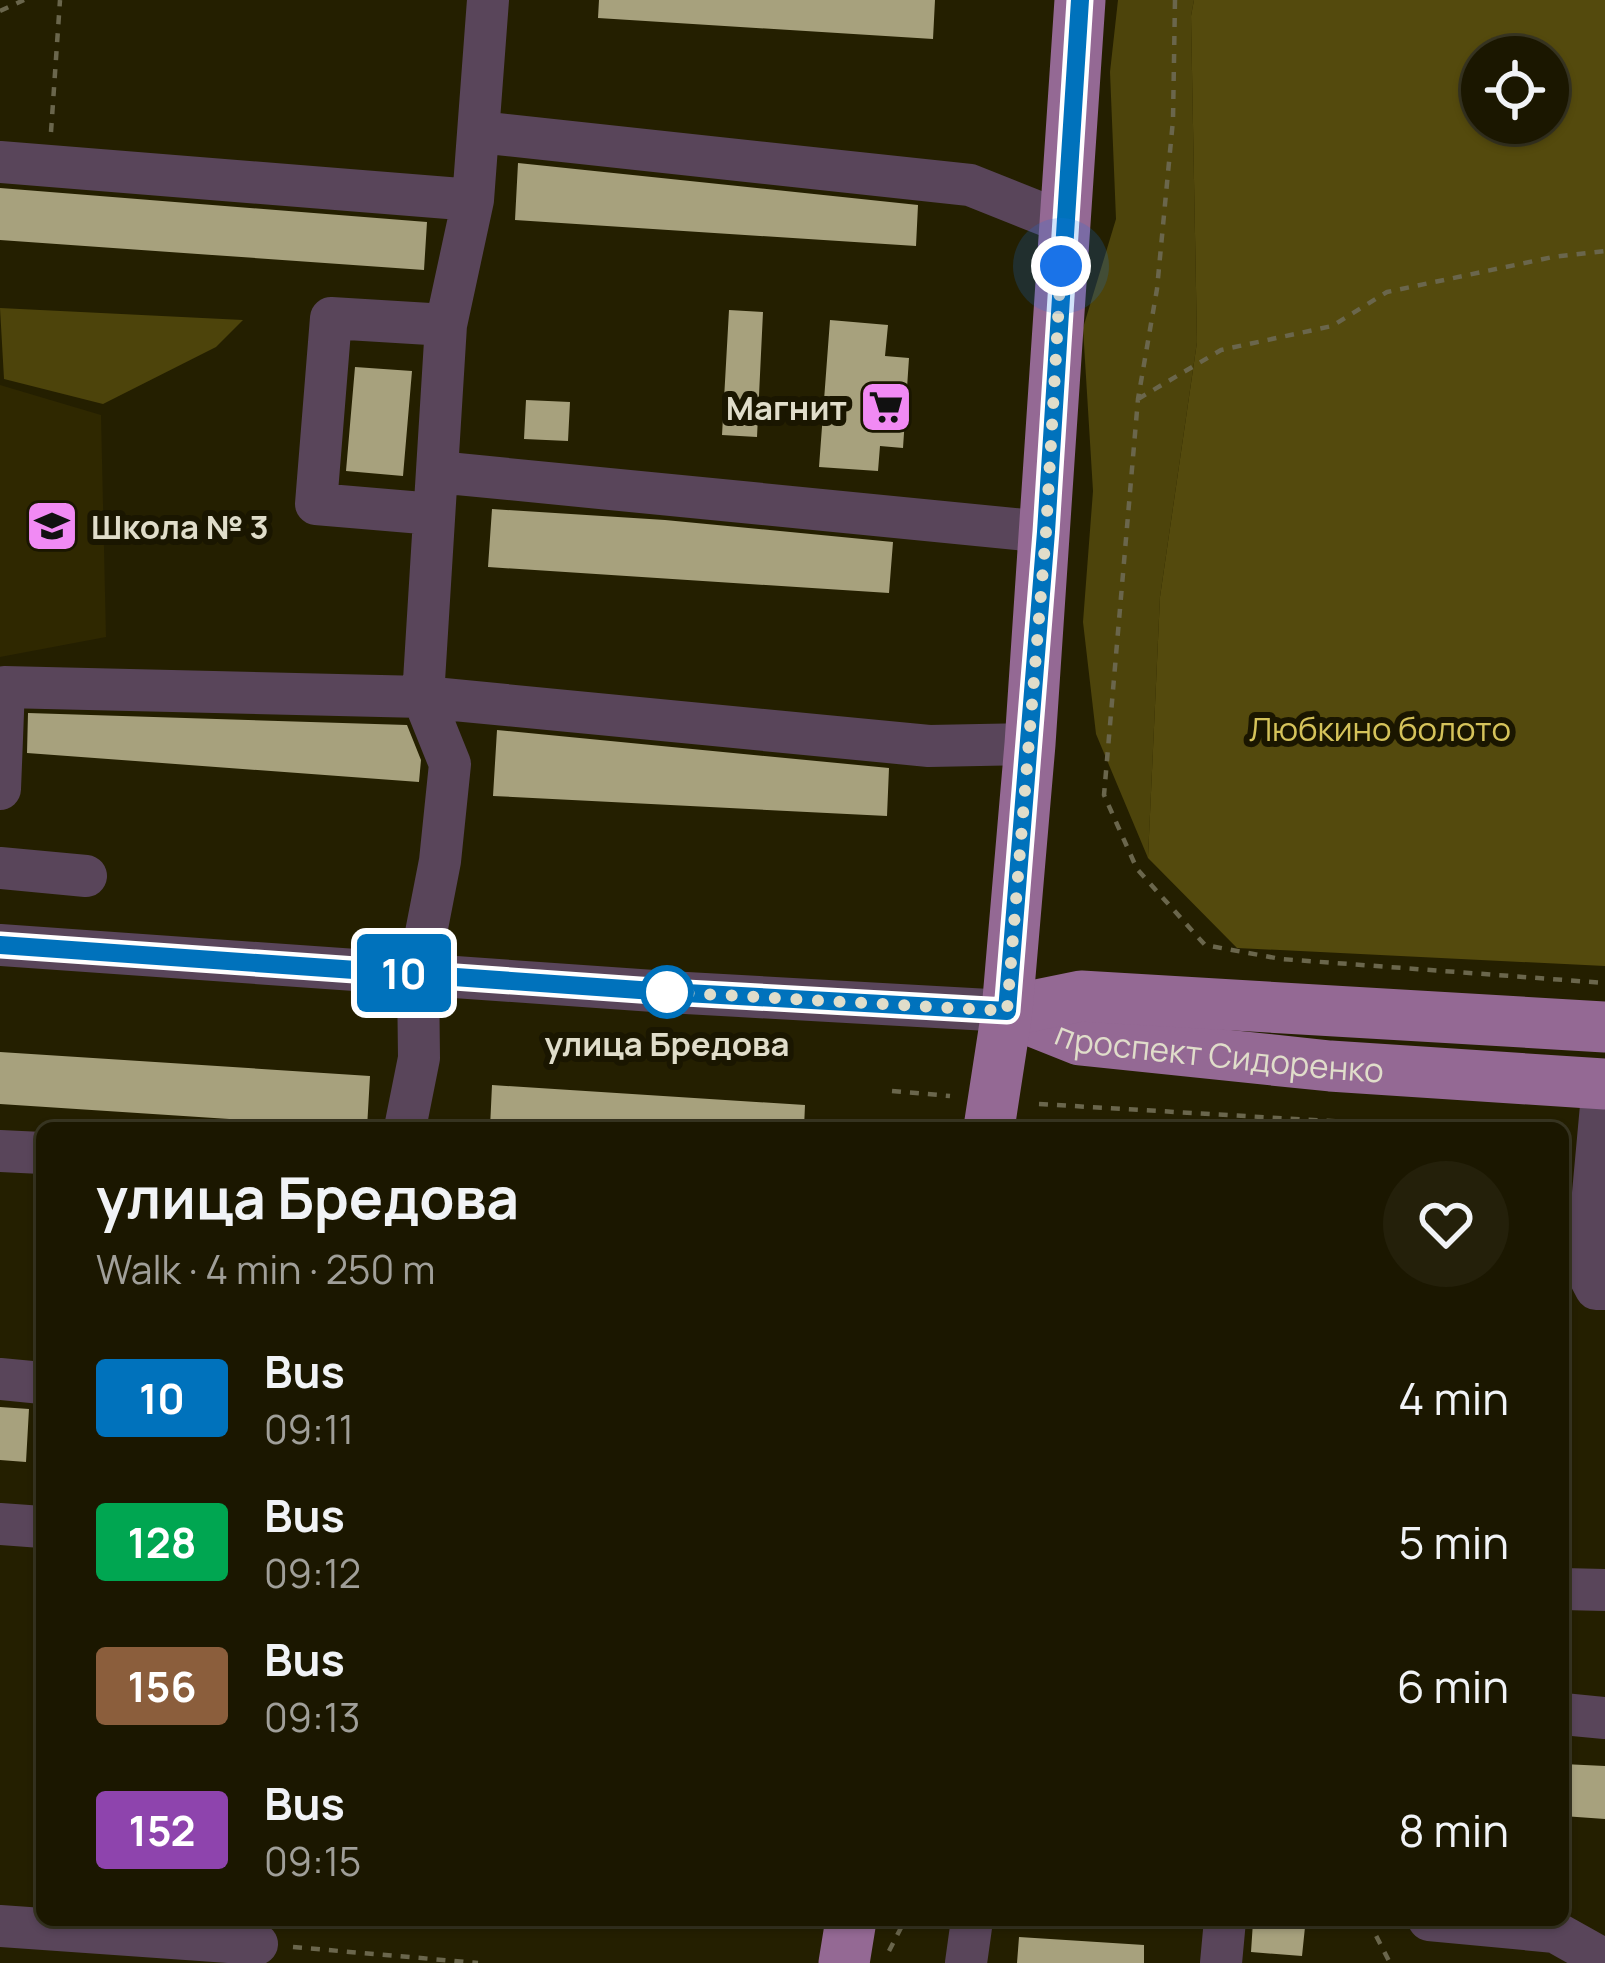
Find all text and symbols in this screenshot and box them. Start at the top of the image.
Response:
map controls [1461,36,1569,144]
button: locate [1461,36,1569,144]
your location [1031,236,1091,296]
supermarket icon: Магнит [858,379,914,435]
place label: Магнит [726,385,847,430]
school or university icon: Школа № 3 [24,498,80,554]
place label: Школа № 3 [91,504,269,549]
park label: Любкино болото [1249,706,1511,751]
line badge: 10 [350,934,458,1012]
text: 10 [381,944,427,1002]
marker: улица Бредова [642,967,692,1017]
street label: проспект Сидоренко [1049,1010,1385,1092]
place label: улица Бредова [545,1021,790,1066]
text: улица Бредова [96,1158,519,1236]
button: heart [1383,1161,1509,1287]
text: Walk · 4 min · 250 m [96,1242,435,1296]
text: Bus [264,1340,345,1402]
text: 4 min [1398,1367,1509,1429]
text: 10 [139,1369,185,1427]
text: 09:11 [264,1402,354,1456]
text: Bus [264,1484,345,1546]
text: 5 min [1399,1511,1509,1573]
text: 128 [127,1513,197,1571]
text: 09:12 [264,1546,361,1600]
text: Bus [264,1628,345,1690]
text: 6 min [1397,1655,1509,1717]
text: 156 [127,1657,197,1715]
text: 09:13 [264,1690,360,1744]
text: Bus [264,1772,345,1834]
text: 8 min [1398,1799,1509,1861]
text: 152 [129,1801,195,1859]
text: 09:15 [264,1834,361,1888]

